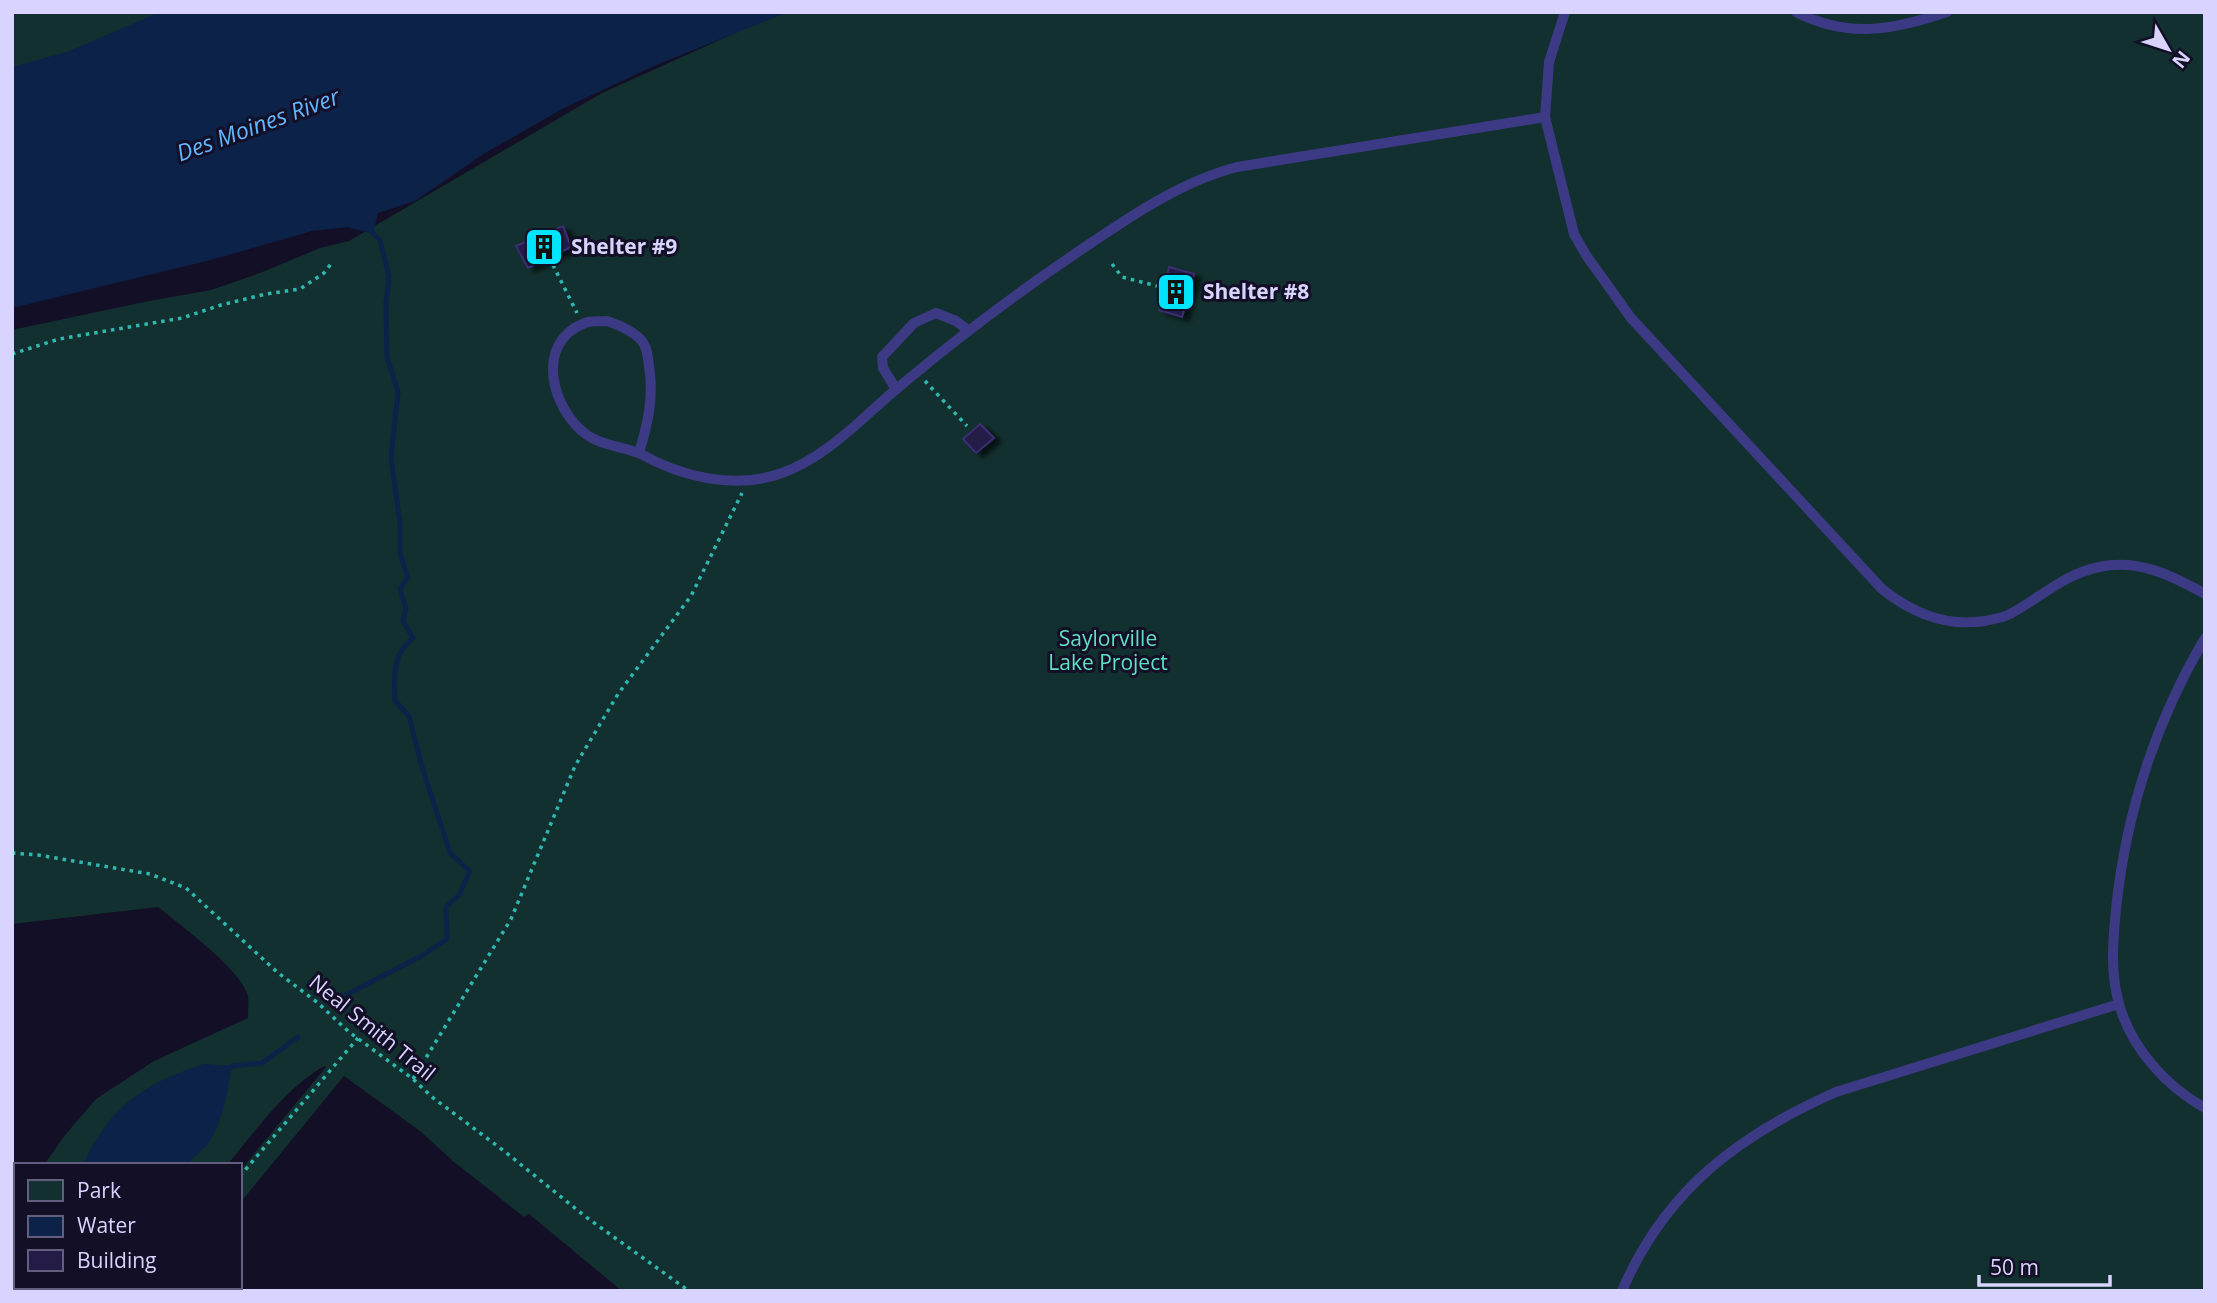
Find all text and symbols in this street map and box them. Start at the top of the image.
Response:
north arrow [2133,14,2203,84]
text: N [2166,46,2196,74]
water label: Des Moines River [172,79,345,168]
building icon: Shelter #9 [523,226,565,268]
place label: Shelter #9 [571,232,677,260]
building icon: Shelter #8 [1155,271,1197,313]
place label: Shelter #8 [1203,277,1309,305]
park label: Saylorville Lake Project [1048,624,1168,676]
street label: Neal Smith Trail [304,968,441,1087]
legend [14,1163,242,1289]
text: Park [77,1176,121,1204]
text: Water [77,1211,136,1239]
scale bar [1979,1244,2110,1288]
text: Building [77,1246,156,1274]
text: 50 m [1990,1253,2039,1281]

